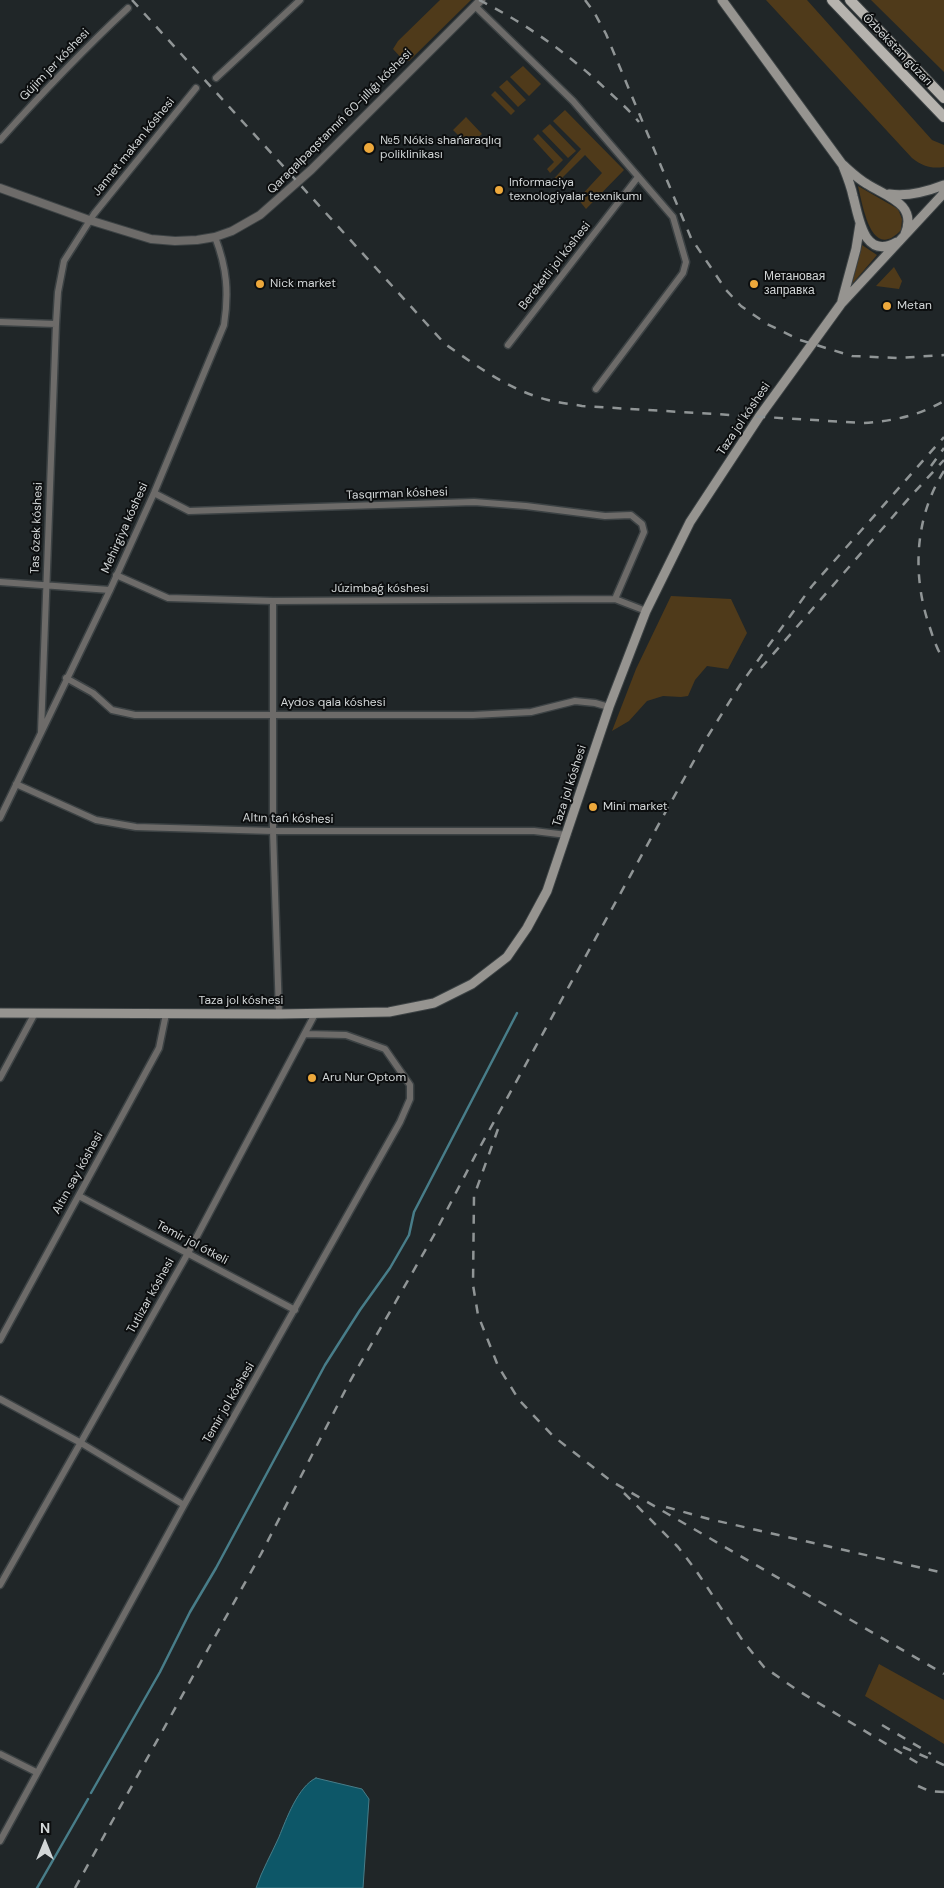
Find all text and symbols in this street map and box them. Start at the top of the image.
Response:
street label: Ózbekstan gúzarı [859,11,935,89]
street label: Gújim jer kóshesi [17,26,93,104]
street label: Qaraqalpaqstannıń 60-jıllıǵı kóshesi [265,47,415,197]
street label: Jannet makan kóshesi [90,95,178,199]
place label: №5 Nókis shańaraqlıq poliklinikası [380,134,501,162]
marker: №5 Nókis shańaraqlıq poliklinikası [362,141,376,155]
place label: Informaciya texnologiyalar texnikumı [509,176,642,204]
marker: Informaciya texnologiyalar texnikumı [493,184,505,196]
street label: Bereketli jol kóshesi [516,219,594,313]
place label: Метановая заправка [764,270,825,298]
place label: Nick market [270,277,336,291]
marker: Nick market [254,278,266,290]
marker: Метановая заправка [748,278,760,290]
place label: Metan [897,299,932,313]
marker: Metan [881,300,893,312]
street label: Taza jol kóshesi [714,380,774,458]
street label: Mehirgiya kóshesi [99,480,151,576]
street label: Tas ózek kóshesi [28,482,46,574]
street label: Tasqırman kóshesi [346,485,448,503]
street label: Júzimbaǵ kóshesi [331,582,429,596]
street label: Aydos qala kóshesi [280,696,386,710]
street label: Taza jol kóshesi [550,743,590,829]
place label: Mini market [603,800,668,814]
marker: Mini market [587,801,599,813]
street label: Altın tań kóshesi [242,811,334,827]
street label: Taza jol kóshesi [199,994,283,1008]
place label: Aru Nur Optom [322,1071,406,1085]
marker: Aru Nur Optom [306,1072,318,1084]
street label: Altın say kóshesi [49,1129,107,1217]
street label: Temir jol ótkeli [154,1218,230,1268]
street label: Tutlızar kóshesi [124,1256,178,1336]
street label: Temir jol kóshesi [200,1360,258,1446]
north arrow [20,1818,70,1868]
text: N [40,1819,50,1837]

